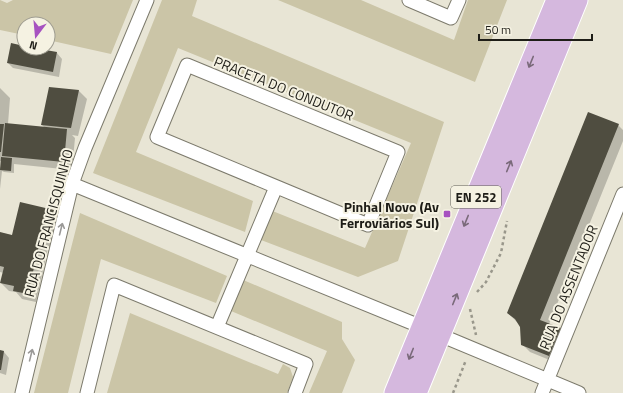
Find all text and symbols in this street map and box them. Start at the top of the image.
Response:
north arrow [16,16,56,56]
scale bar [479,16,592,42]
text: 50 m [485,20,511,39]
text: N [27,37,39,54]
street label: PRACETA DO CONDUTOR [211,50,357,126]
one-way arrow [527,56,534,68]
street label: RUA DO FRANCISQUINHO [18,147,78,299]
one-way arrow [506,160,513,172]
road number: EN 252 [451,186,501,208]
place label: Pinhal Novo (Av Ferroviários Sul) [340,196,439,233]
marker: Pinhal Novo (Av Ferroviários Sul) [442,209,452,219]
one-way arrow [461,215,469,227]
street label: RUA DO ASSENTADOR [533,221,603,353]
one-way arrow [58,222,66,235]
one-way arrow [451,293,459,305]
one-way arrow [407,348,414,360]
one-way arrow [28,349,35,362]

